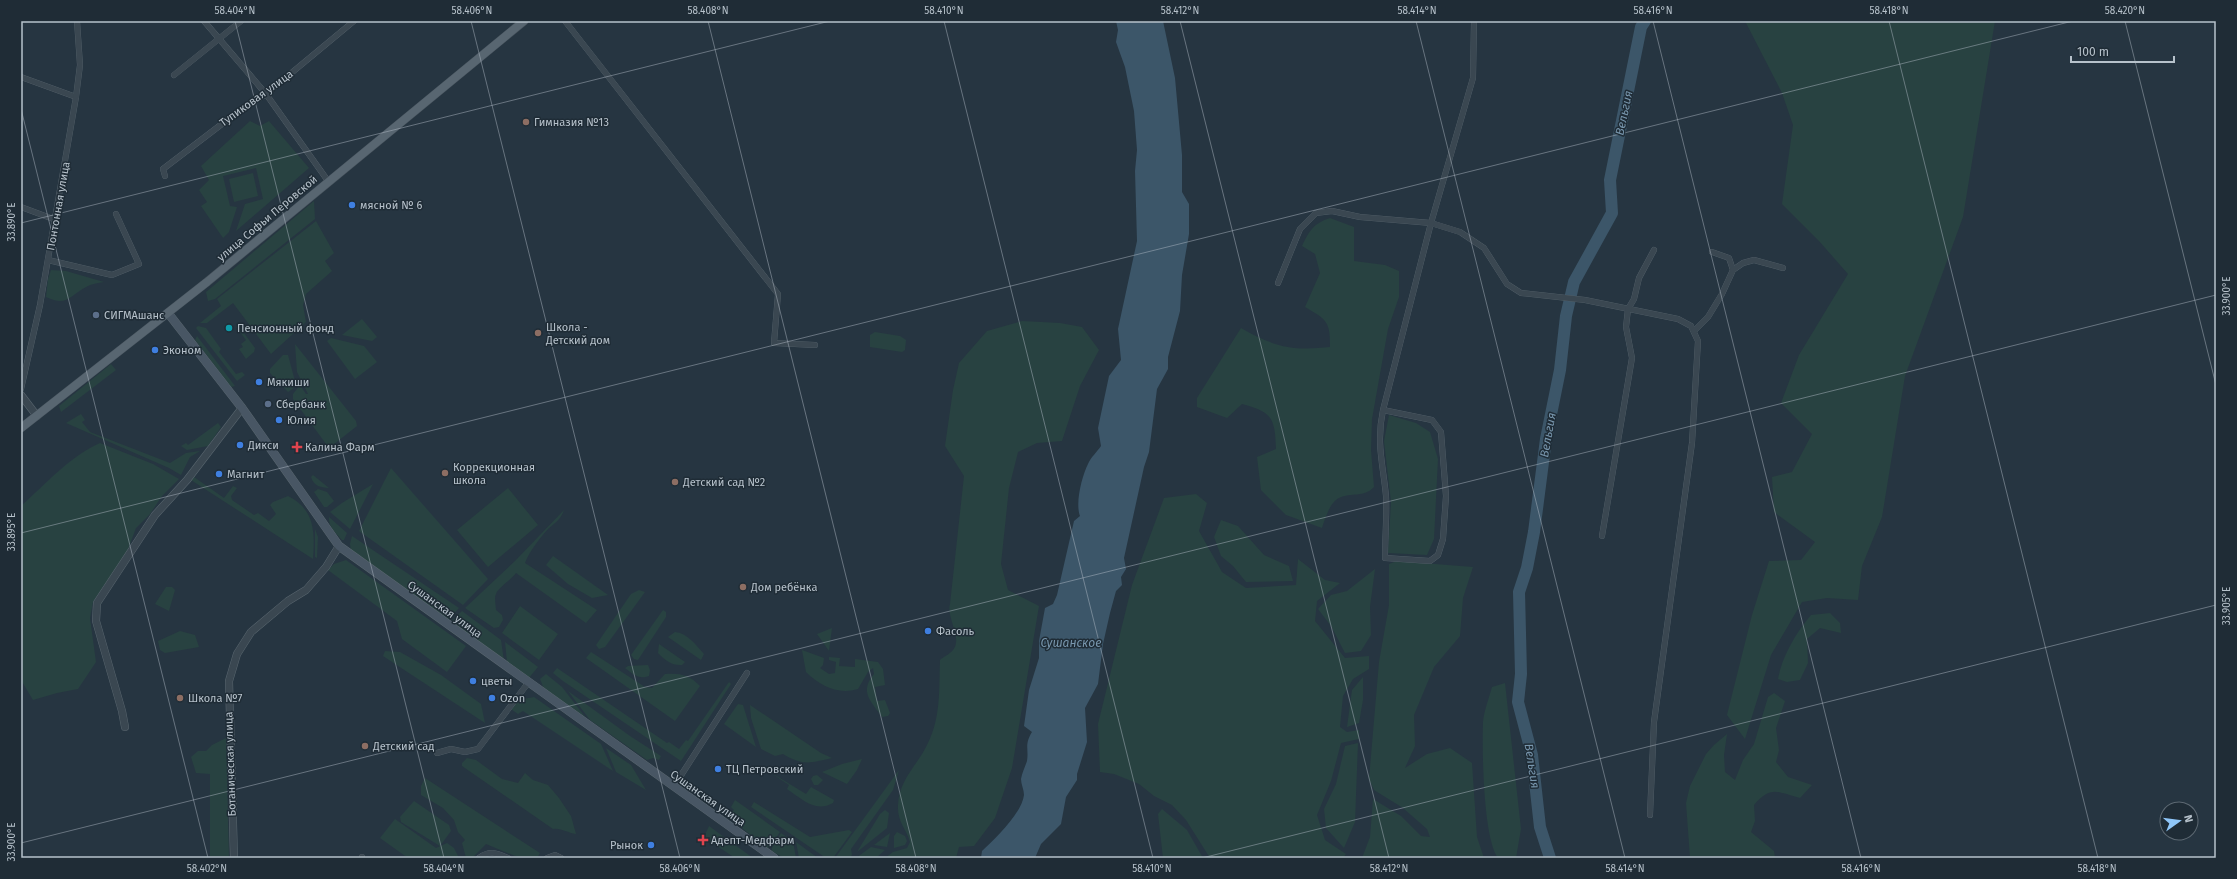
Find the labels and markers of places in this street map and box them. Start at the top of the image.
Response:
place label: Гимназия №13 [534,116,609,129]
marker: Гимназия №13 [521,117,531,127]
place label: мясной № 6 [360,199,422,212]
marker: мясной № 6 [347,200,357,210]
place label: СИГМАшанс [104,309,164,322]
marker: СИГМАшанс [91,310,101,320]
place label: Школа - Детский дом [545,321,610,347]
place label: Пенсионный фонд [237,322,334,335]
marker: Пенсионный фонд [224,323,234,333]
marker: Школа - Детский дом [533,328,543,338]
place label: Эконом [163,344,201,357]
marker: Эконом [150,345,160,355]
place label: Мякиши [267,376,309,389]
marker: Мякиши [254,377,264,387]
place label: Сбербанк [276,398,326,411]
marker: Сбербанк [263,399,273,409]
place label: Юлия [287,414,316,427]
marker: Юлия [274,415,284,425]
place label: Дикси [247,439,279,452]
marker: Дикси [235,440,245,450]
place label: Калина Фарм [305,441,375,454]
marker: Калина Фарм [292,442,302,452]
place label: Коррекционная школа [453,461,535,487]
place label: Магнит [227,468,264,481]
marker: Коррекционная школа [440,468,450,478]
marker: Магнит [214,469,224,479]
place label: Детский сад №2 [682,476,765,489]
marker: Детский сад №2 [670,477,680,487]
place label: Дом ребёнка [750,581,817,594]
marker: Дом ребёнка [738,582,748,592]
place label: Фасоль [936,625,975,638]
marker: Фасоль [923,626,933,636]
place label: цветы [481,675,512,688]
marker: цветы [468,676,478,686]
place label: Школа №7 [188,692,243,705]
place label: Ozon [500,692,525,705]
marker: Школа №7 [175,693,185,703]
marker: Ozon [487,693,497,703]
place label: Детский сад [372,740,434,753]
marker: Детский сад [360,741,370,751]
place label: ТЦ Петровский [726,763,803,776]
marker: ТЦ Петровский [713,764,723,774]
place label: Адепт-Медфарм [711,834,794,847]
marker: Адепт-Медфарм [698,835,708,845]
place label: Рынок [610,839,643,852]
marker: Рынок [646,840,656,850]

